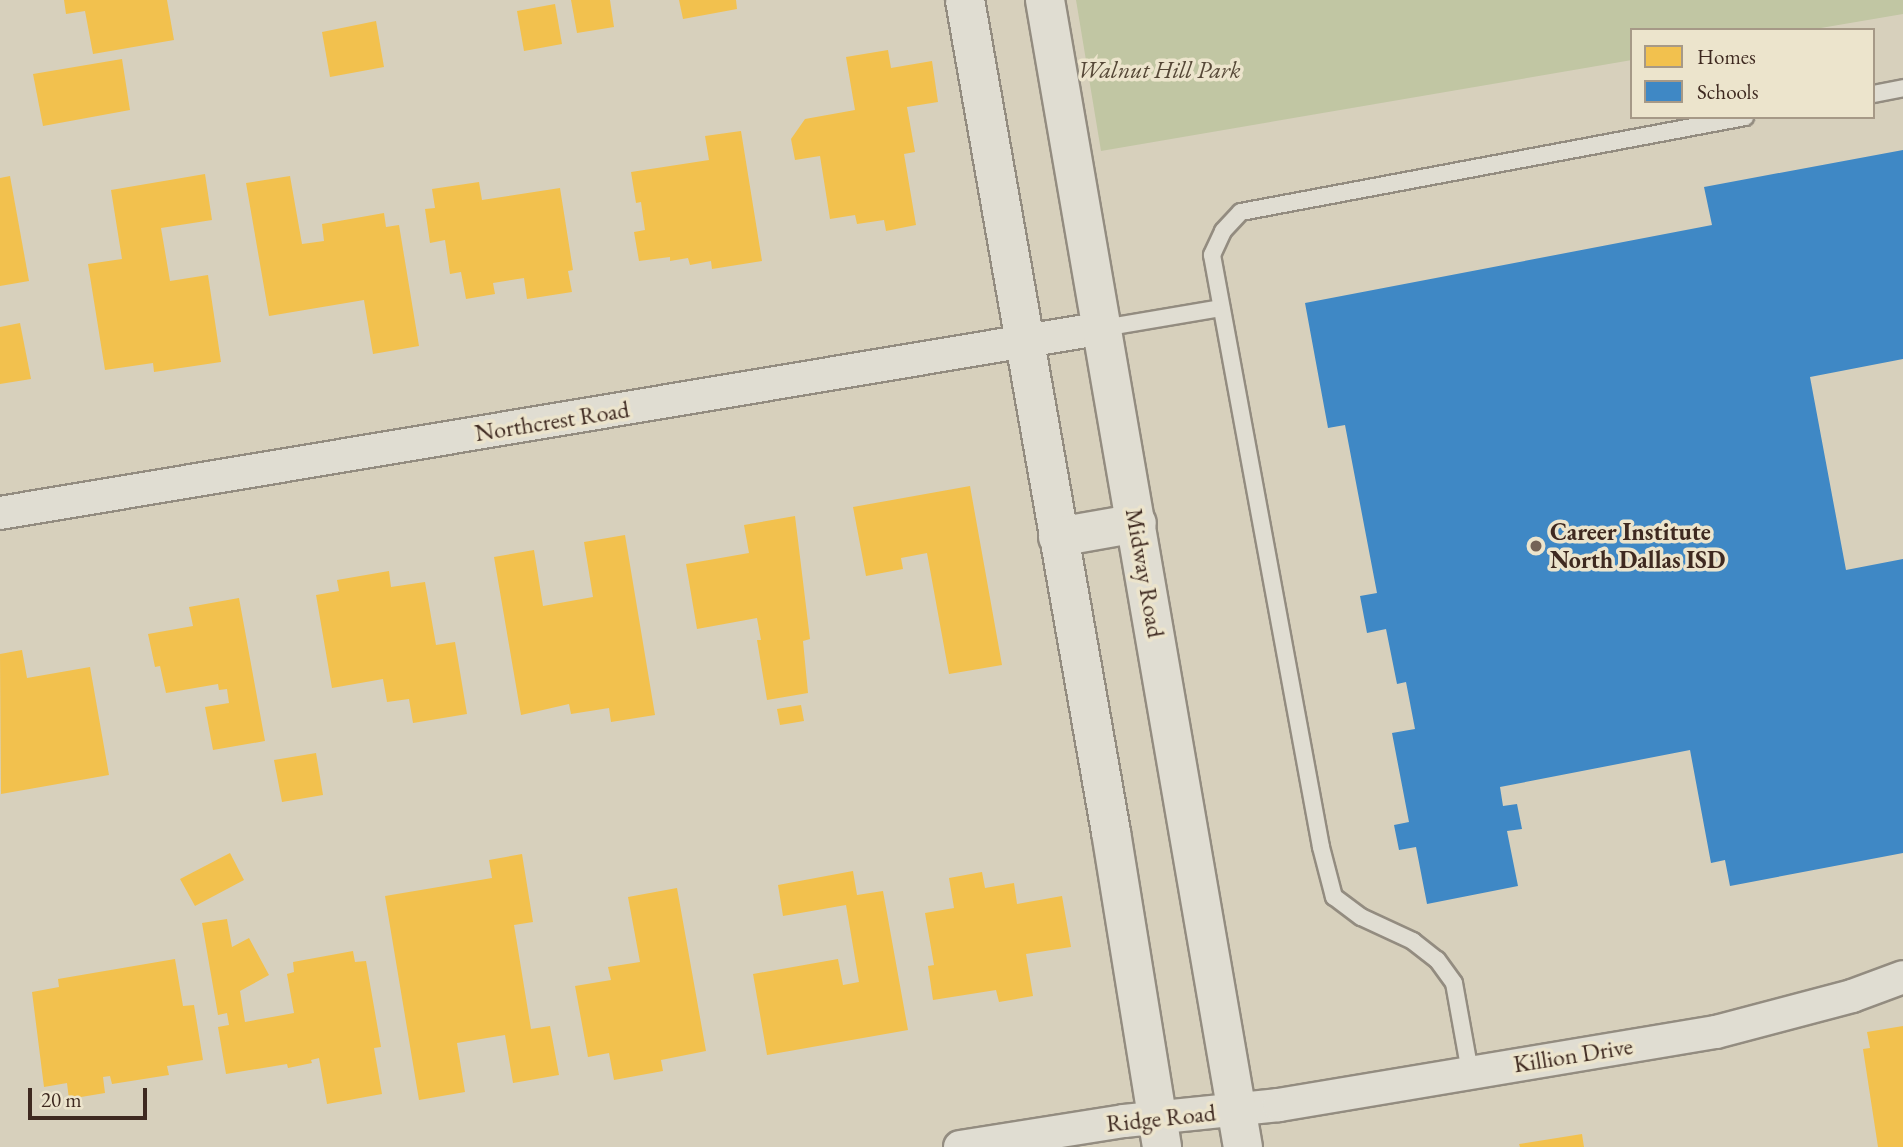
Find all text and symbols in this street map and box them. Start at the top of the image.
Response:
legend [1630,28,1875,119]
text: Homes [1697,43,1756,70]
park label: Walnut Hill Park [1077,56,1241,84]
text: Schools [1697,78,1758,105]
street label: Northcrest Road [473,395,631,447]
street label: Midway Road [1119,506,1171,640]
place label: Career Institute North Dallas ISD [1550,518,1725,574]
marker: Career Institute North Dallas ISD [1528,538,1544,554]
street label: Killion Drive [1511,1031,1635,1079]
scale bar [32,1074,150,1118]
text: 20 m [41,1086,82,1113]
street label: Ridge Road [1105,1098,1217,1138]

